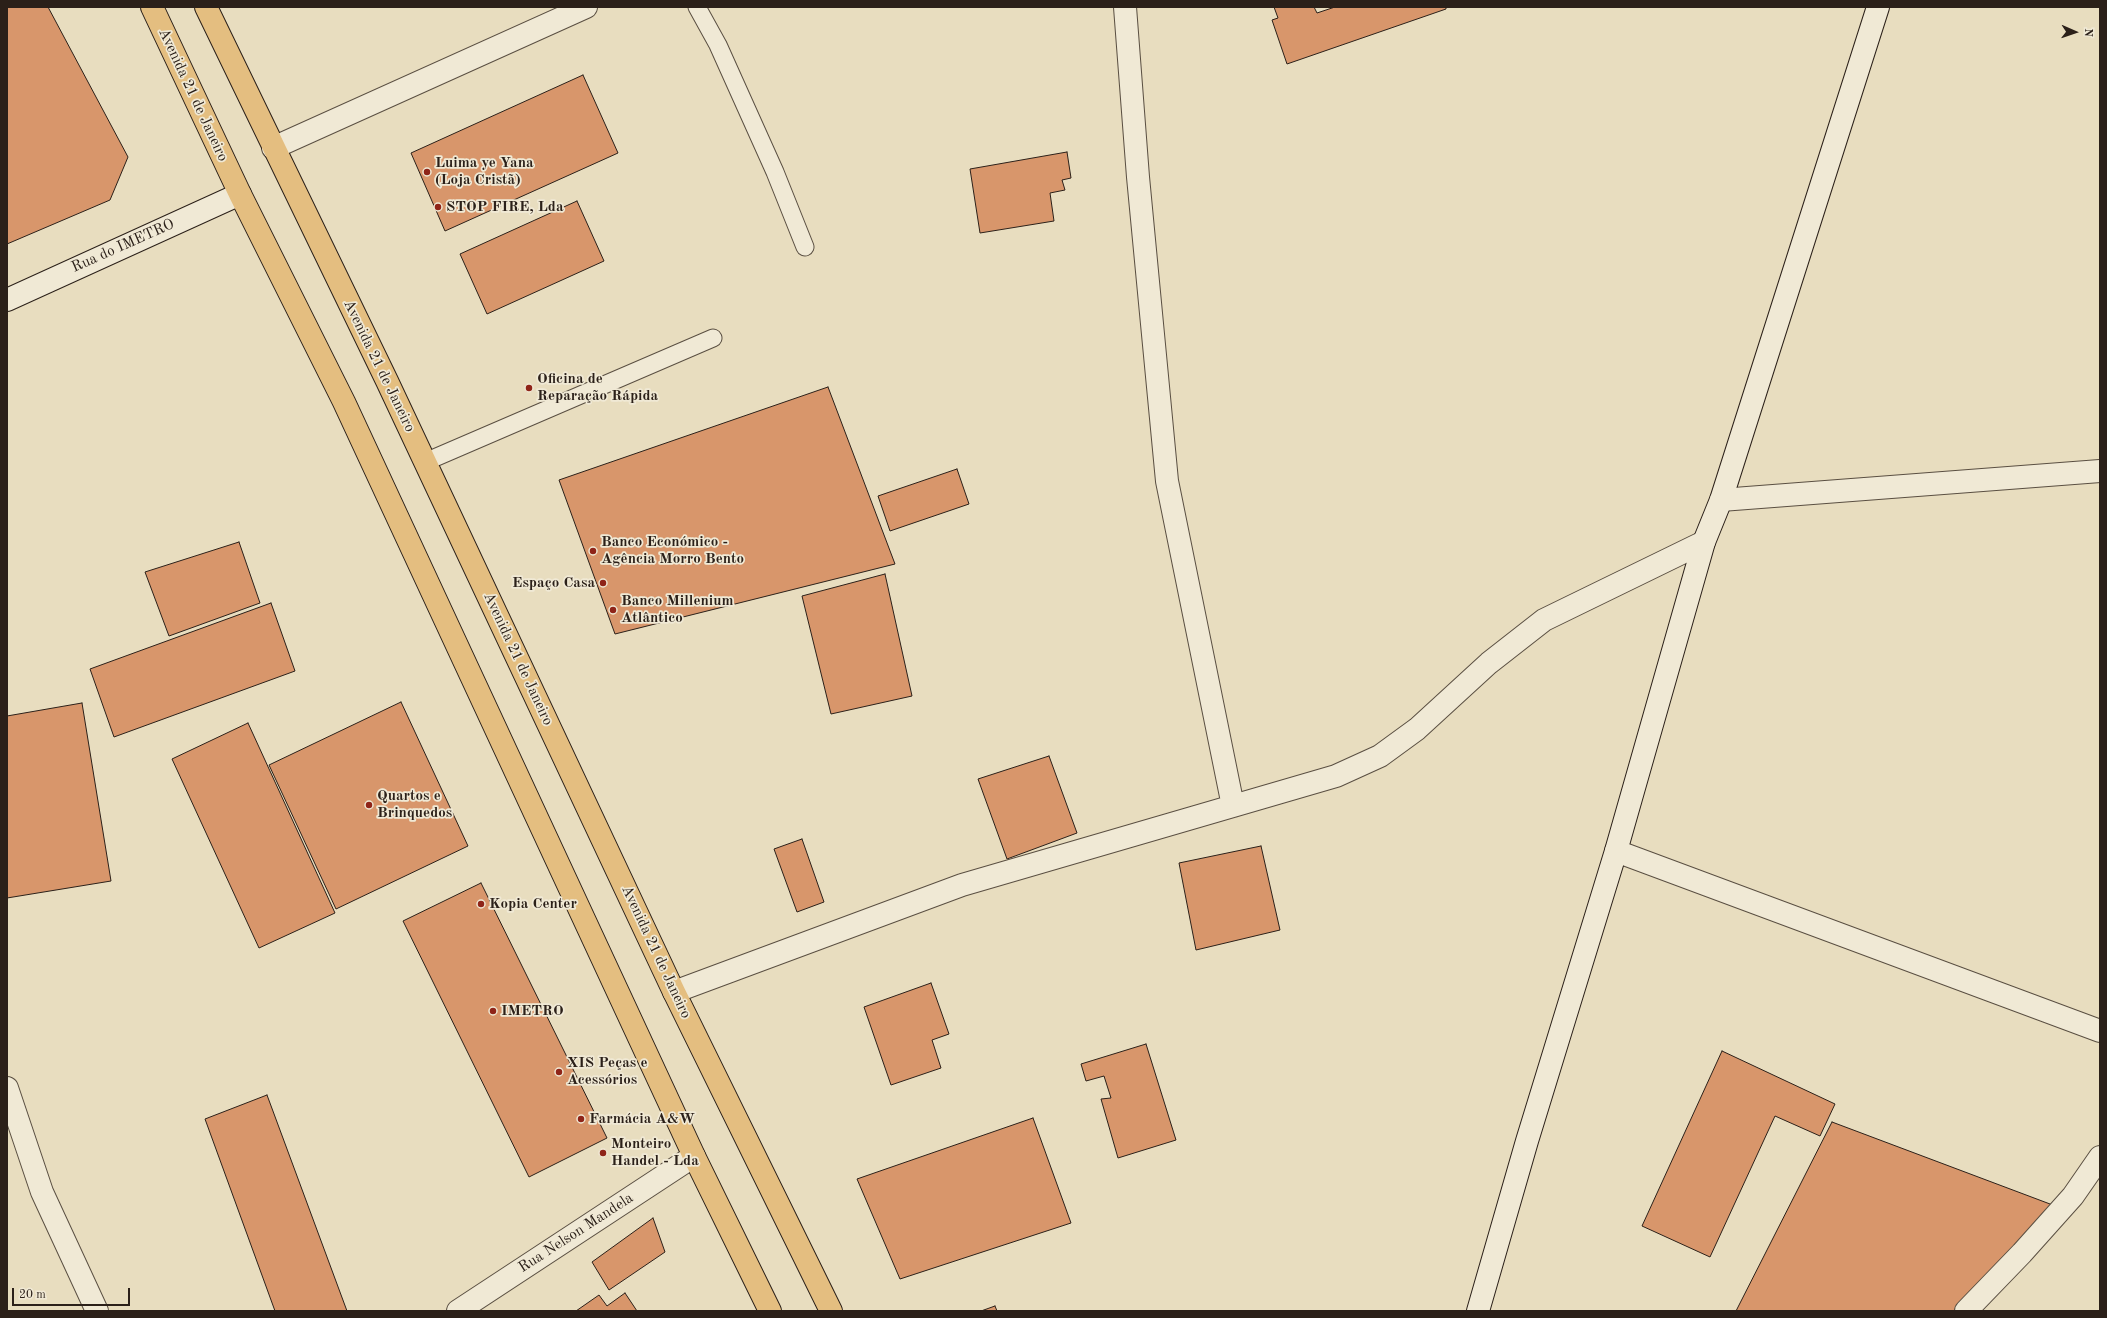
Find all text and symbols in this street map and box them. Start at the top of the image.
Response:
north arrow [2055,12,2095,52]
street label: Avenida 21 de Janeiro [154,26,232,164]
text: N [2082,28,2093,37]
place label: Luima ye Yana (Loja Cristã) [435,154,534,189]
marker: Luima ye Yana (Loja Cristã) [422,167,432,177]
place label: STOP FIRE, Lda [446,198,564,216]
marker: STOP FIRE, Lda [433,202,443,212]
street label: Rua do IMETRO [69,215,177,277]
street label: Avenida 21 de Janeiro [339,297,419,435]
place label: Oficina de Reparação Rápida [537,370,658,405]
marker: Oficina de Reparação Rápida [524,383,534,393]
place label: Banco Económico - Agência Morro Bento [601,533,744,568]
marker: Banco Económico - Agência Morro Bento [588,546,598,556]
place label: Espaço Casa [512,574,595,592]
marker: Espaço Casa [598,578,608,588]
street label: Avenida 21 de Janeiro [479,590,557,728]
place label: Banco Millenium Atlântico [621,592,734,627]
marker: Banco Millenium Atlântico [608,605,618,615]
place label: Quartos e Brinquedos [377,787,452,822]
marker: Quartos e Brinquedos [364,800,374,810]
street label: Avenida 21 de Janeiro [617,883,695,1021]
place label: Kopia Center [489,895,577,913]
marker: Kopia Center [476,899,486,909]
place label: IMETRO [501,1002,564,1020]
marker: IMETRO [488,1006,498,1016]
place label: XIS Peças e Acessórios [567,1054,648,1089]
marker: XIS Peças e Acessórios [554,1067,564,1077]
place label: Farmácia A&W [589,1110,695,1128]
marker: Farmácia A&W [576,1114,586,1124]
place label: Monteiro Handel - Lda [611,1135,699,1170]
marker: Monteiro Handel - Lda [598,1148,608,1158]
street label: Rua Nelson Mandela [515,1189,637,1277]
scale bar [14,1280,132,1306]
text: 20 m [19,1289,46,1301]

